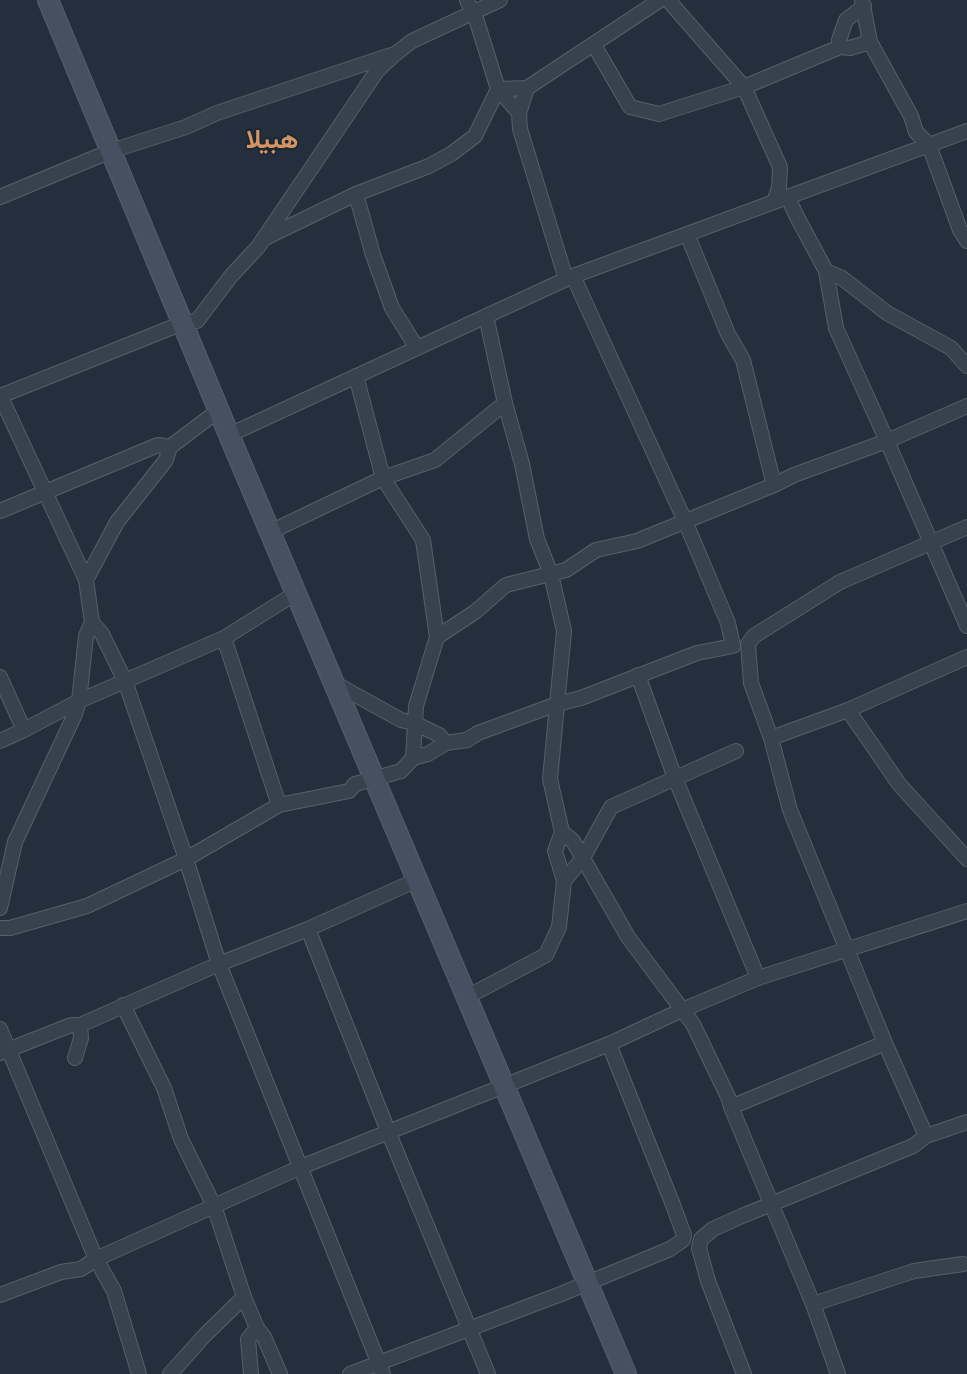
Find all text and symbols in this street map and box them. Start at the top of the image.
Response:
district label: هبيلا [246,125,298,157]

